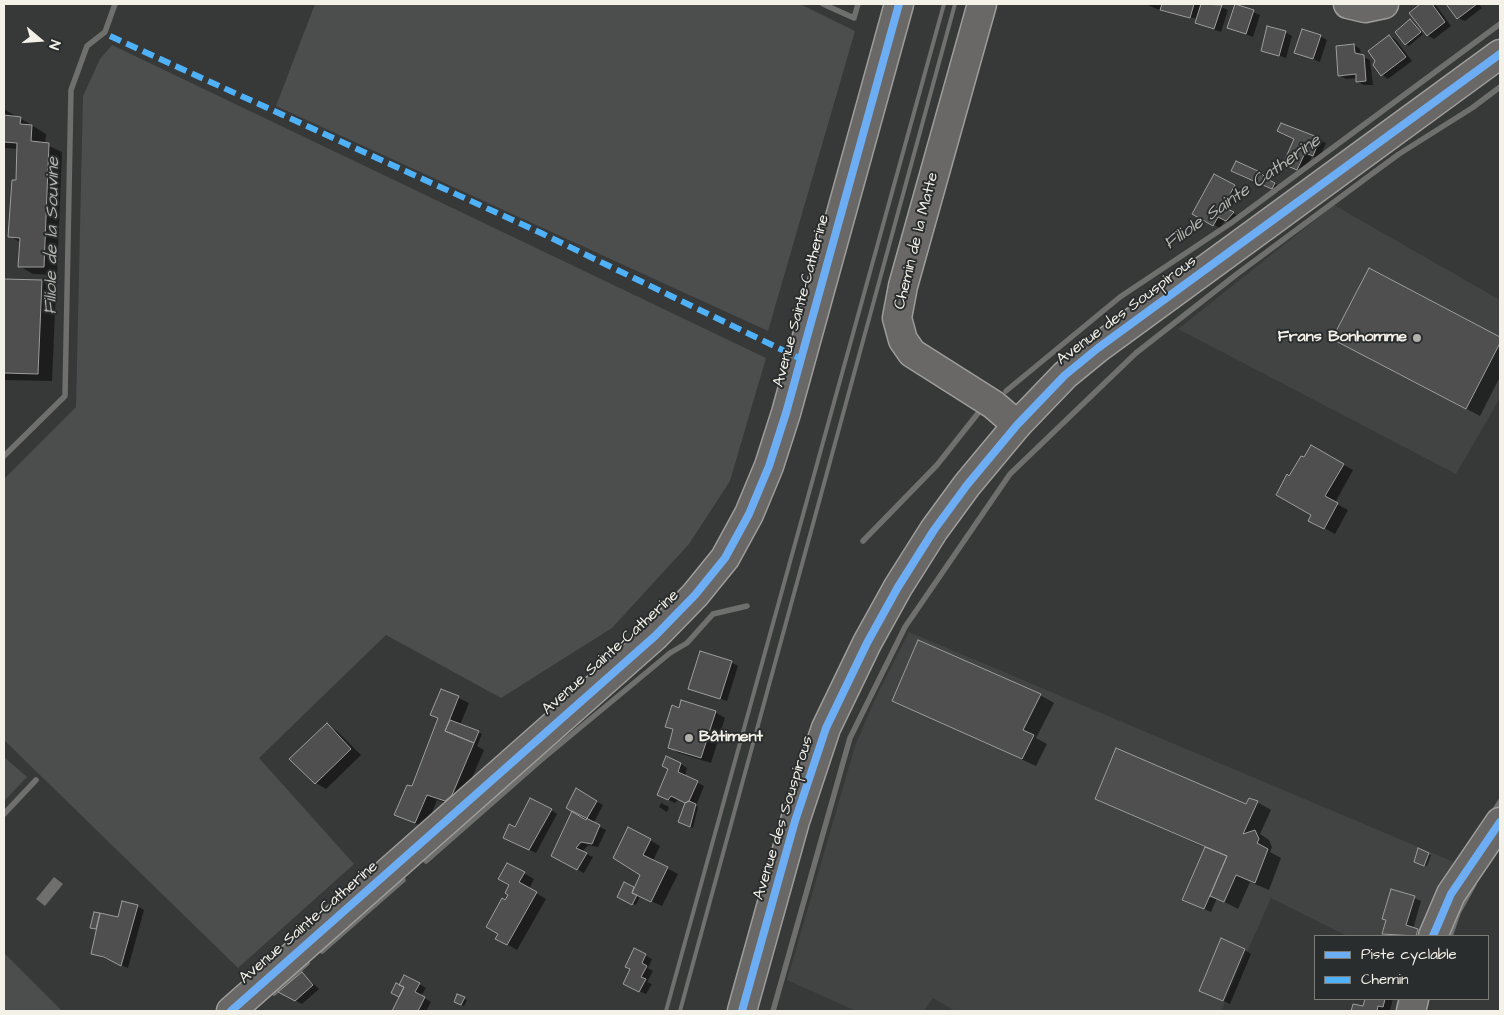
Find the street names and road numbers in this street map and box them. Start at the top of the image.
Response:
street label: Chemin de la Matte [891,171,943,311]
street label: Avenue Sainte-Catherine [770,213,834,389]
street label: Avenue des Souspirous [1053,252,1201,370]
street label: Avenue Sainte-Catherine [539,586,683,720]
street label: Avenue des Souspirous [750,734,818,902]
street label: Avenue Sainte-Catherine [236,857,382,989]

